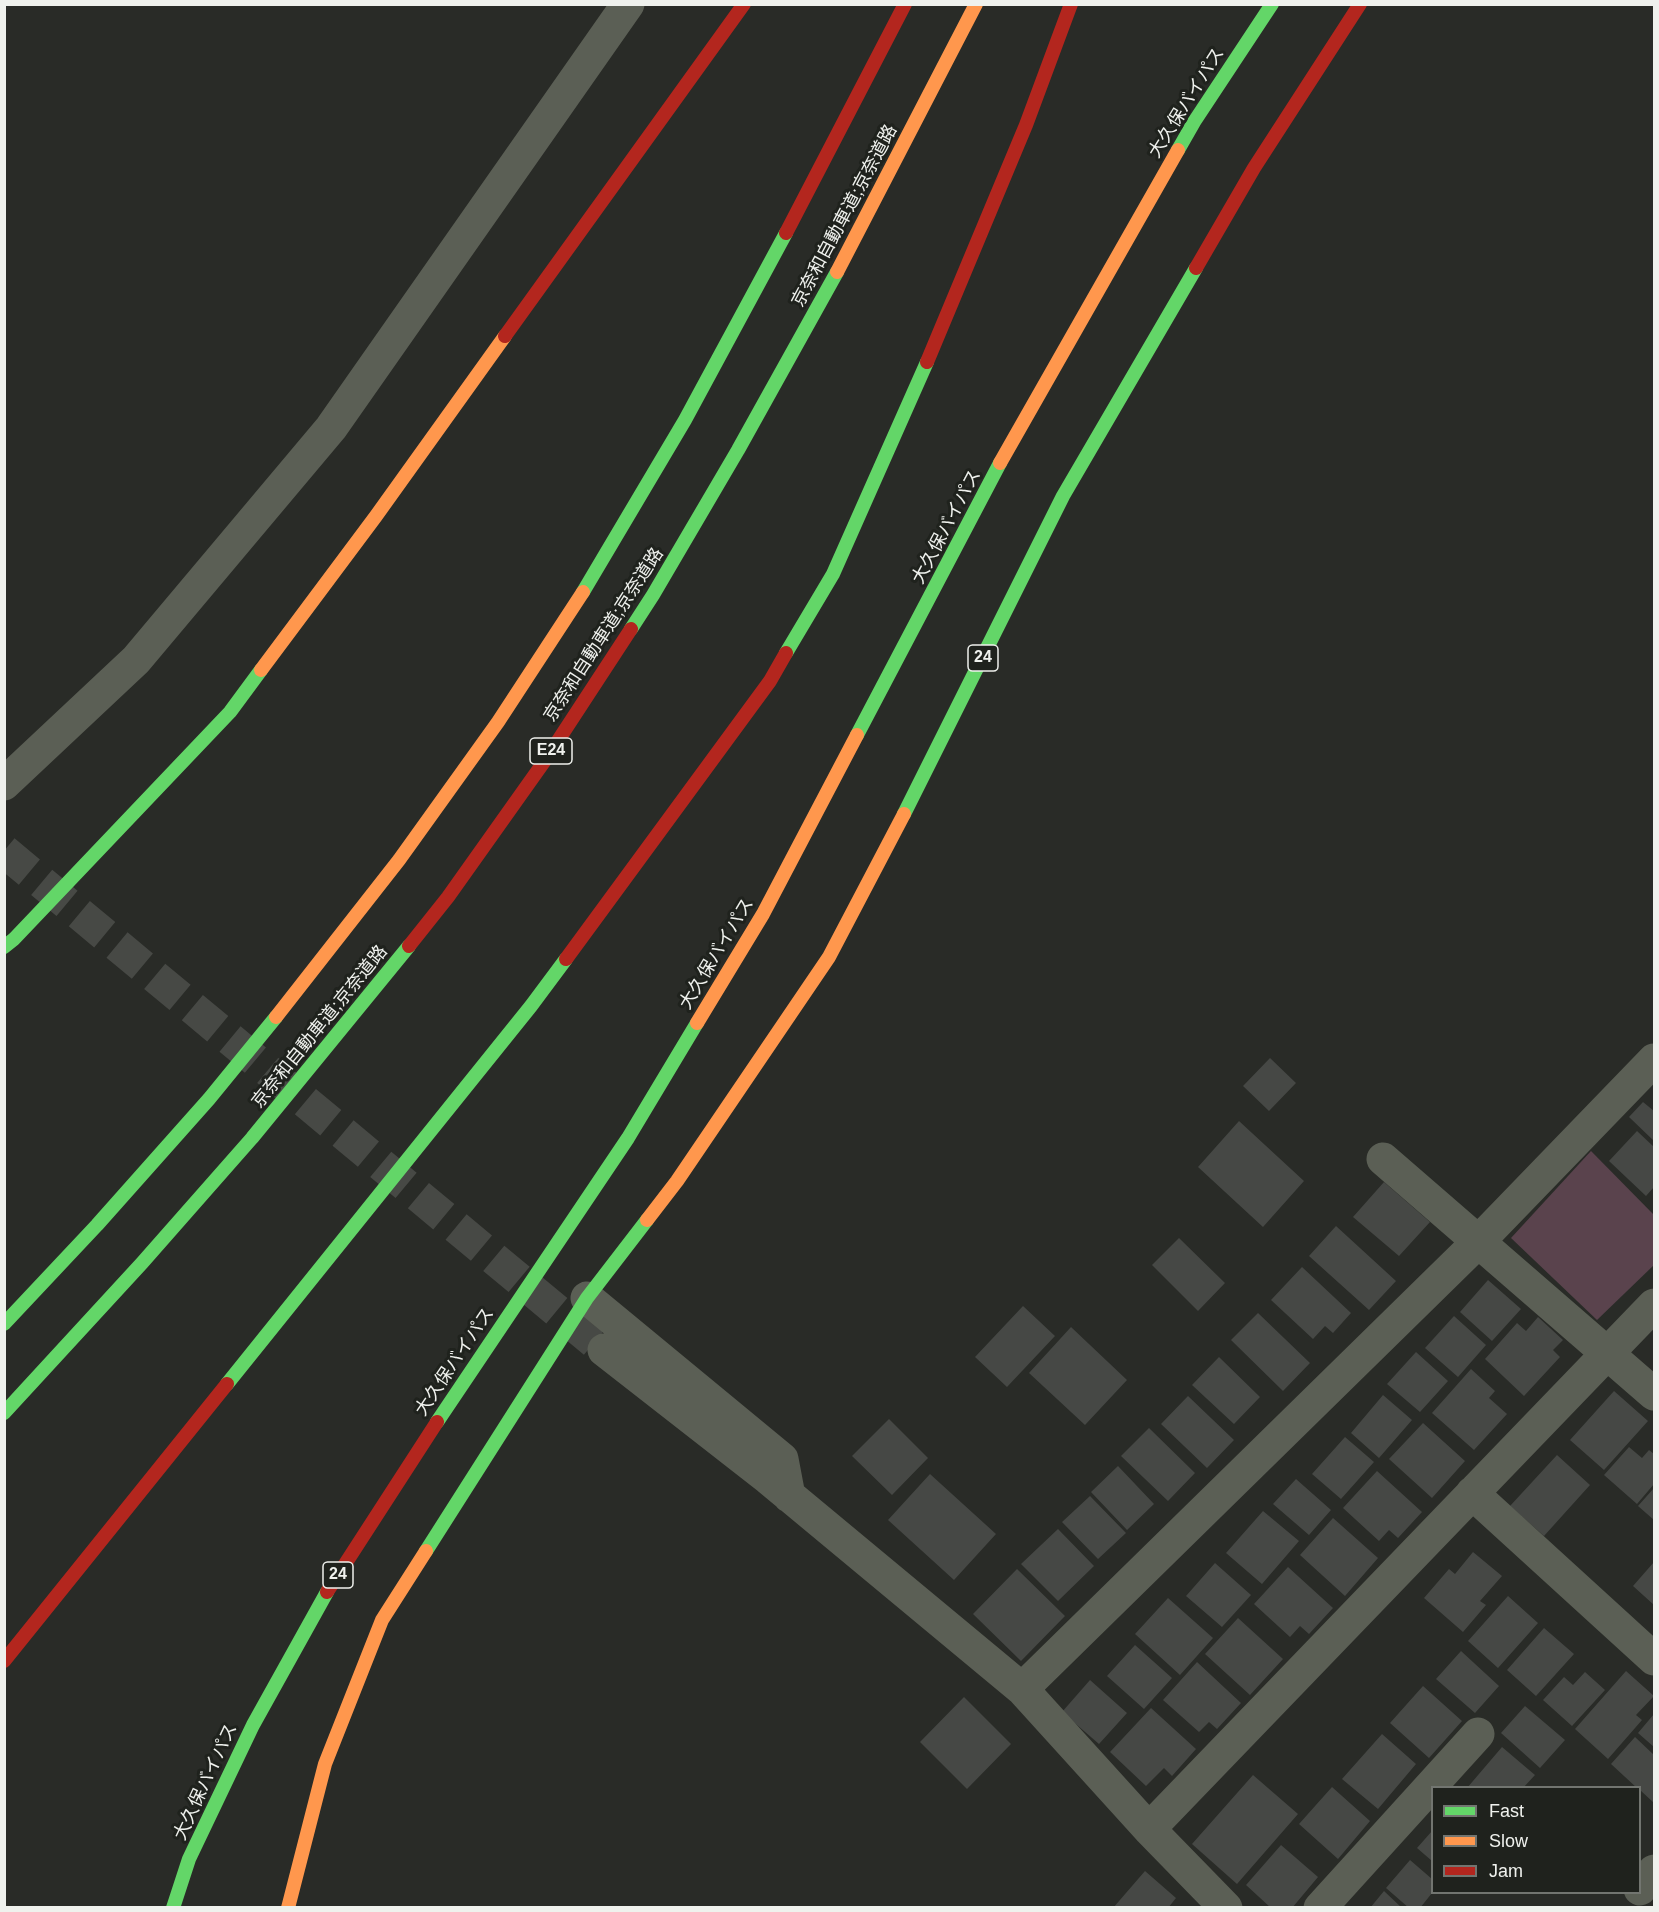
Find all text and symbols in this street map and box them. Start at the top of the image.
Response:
street label: 大久保バイパス [1144,44,1230,162]
street label: 京奈和自動車道;京奈道路 [788,121,902,311]
street label: 大久保バイパス [908,466,986,588]
street label: 京奈和自動車道;京奈道路 [540,544,668,726]
road number: 24 [968,645,998,671]
road number: E24 [530,738,572,764]
street label: 大久保バイパス [675,894,759,1014]
street label: 京奈和自動車道;京奈道路 [248,941,392,1113]
street label: 大久保バイパス [411,1304,499,1420]
road number: 24 [323,1562,353,1588]
street label: 大久保バイパス [170,1720,242,1844]
legend [1431,1786,1641,1894]
text: Fast [1489,1801,1524,1821]
text: Slow [1489,1831,1528,1851]
text: Jam [1489,1861,1523,1881]

